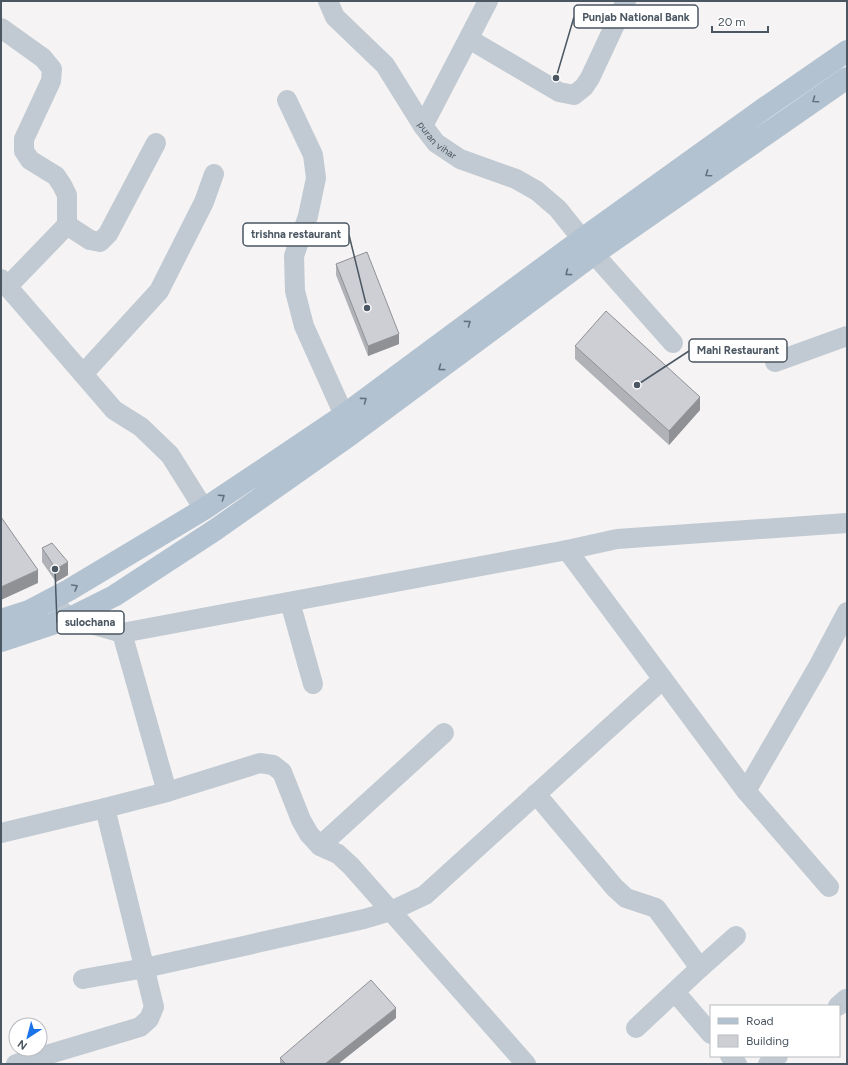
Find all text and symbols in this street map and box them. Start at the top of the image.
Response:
callout: Punjab National Bank [574,5,698,28]
scale bar [712,8,768,34]
text: Punjab National Bank [582,11,690,24]
text: 20 m [718,15,746,29]
one-way arrow [812,95,819,103]
street label: puran vihar [415,119,460,162]
one-way arrow [706,169,713,176]
callout: trishna restaurant [243,223,349,246]
text: trishna restaurant [251,228,342,241]
one-way arrow [565,269,572,276]
one-way arrow [464,320,471,328]
callout: Mahi Restaurant [689,339,787,362]
text: Mahi Restaurant [697,344,780,357]
one-way arrow [438,363,445,370]
one-way arrow [359,398,366,405]
one-way arrow [217,495,224,502]
one-way arrow [70,584,78,591]
callout: sulochana [57,611,124,634]
text: sulochana [65,616,115,629]
legend [710,1005,840,1057]
text: Road [746,1014,774,1028]
north arrow [8,1017,48,1057]
text: Building [746,1034,789,1048]
text: N [15,1037,30,1052]

